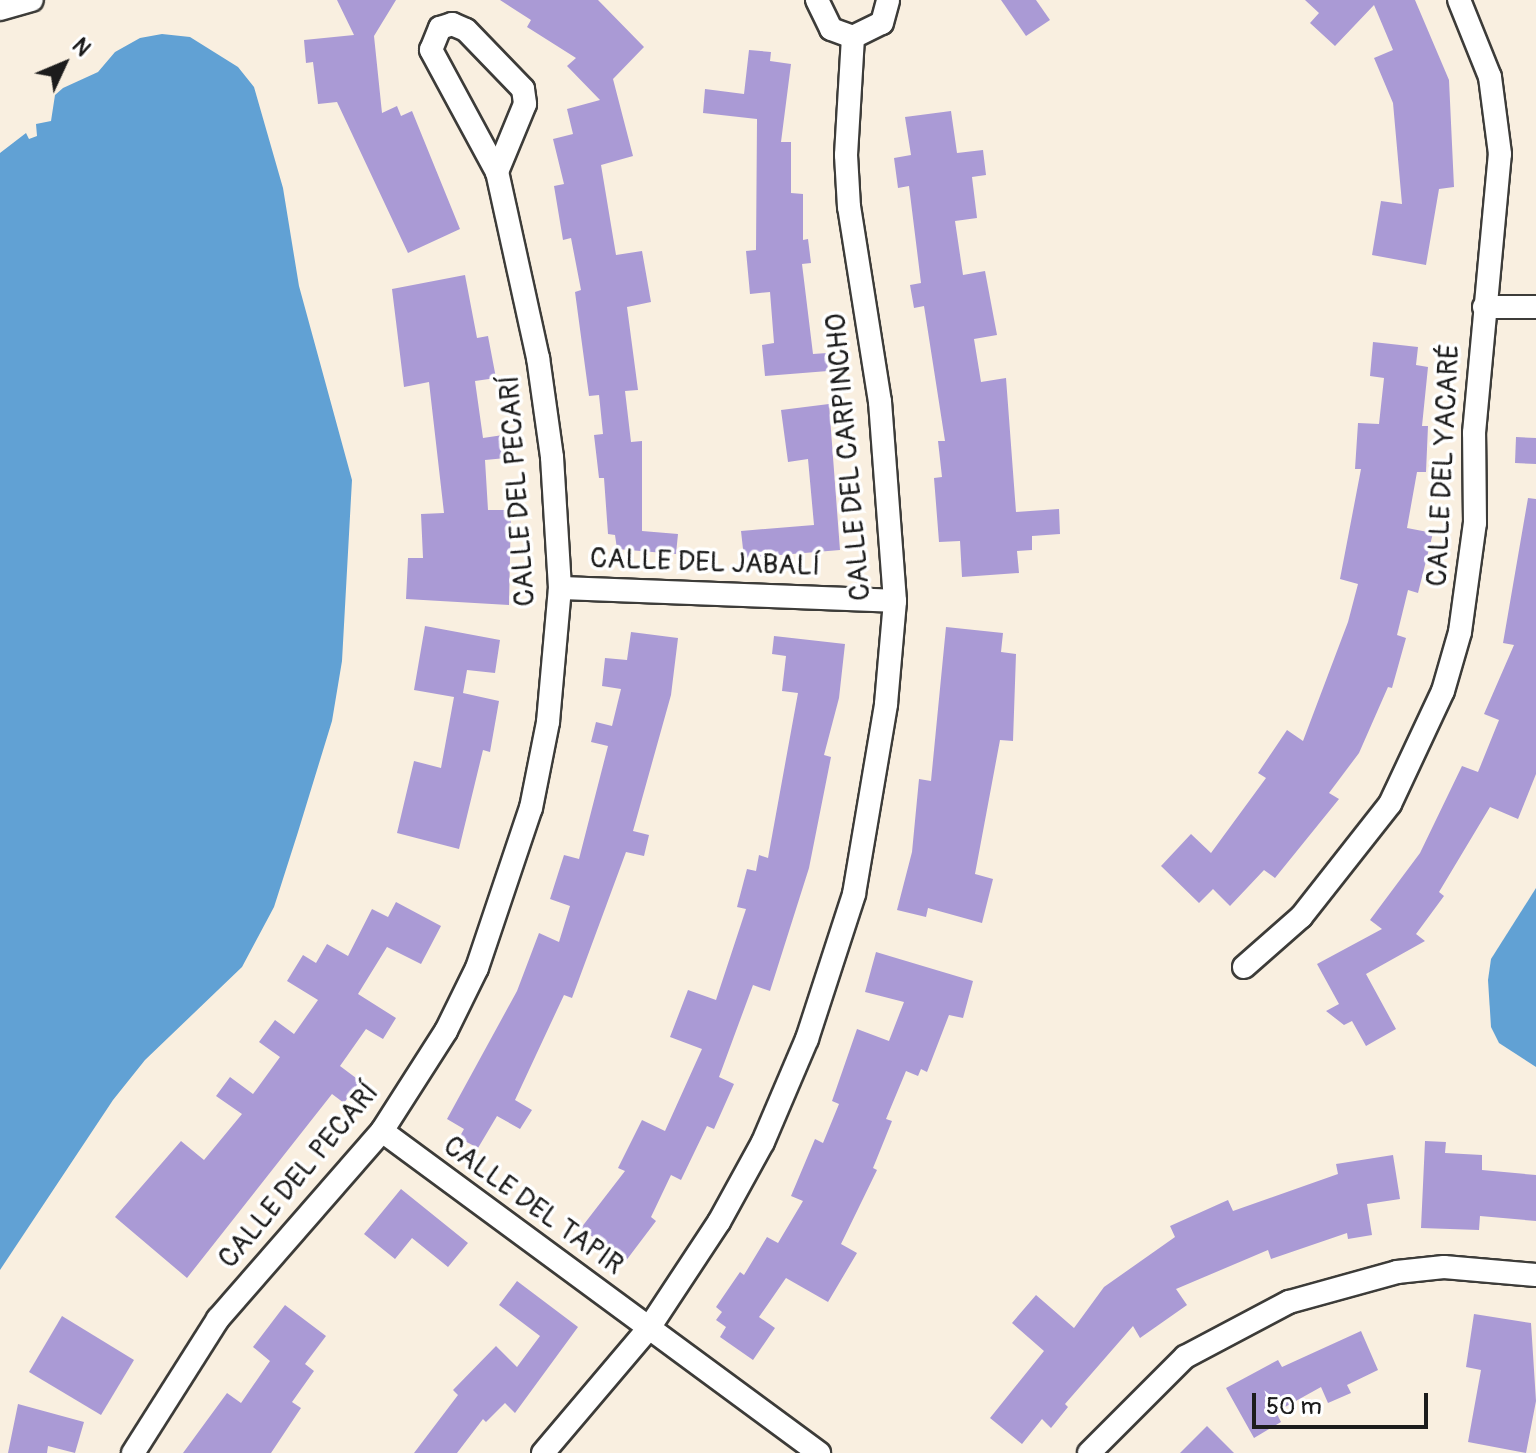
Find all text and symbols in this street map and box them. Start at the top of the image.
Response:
north arrow [24,24,104,104]
text: N [66,32,97,62]
street label: CALLE DEL CARPINCHO [820,312,878,602]
street label: CALLE DEL YACARÉ [1421,343,1467,587]
street label: CALLE DEL PECARÍ [493,374,543,608]
street label: CALLE DEL JABALÍ [589,542,821,584]
street label: CALLE DEL PECARÍ [212,1077,386,1275]
street label: CALLE DEL TAPIR [437,1129,629,1283]
scale bar [1256,1377,1432,1427]
text: 50 m [1266,1392,1322,1421]

